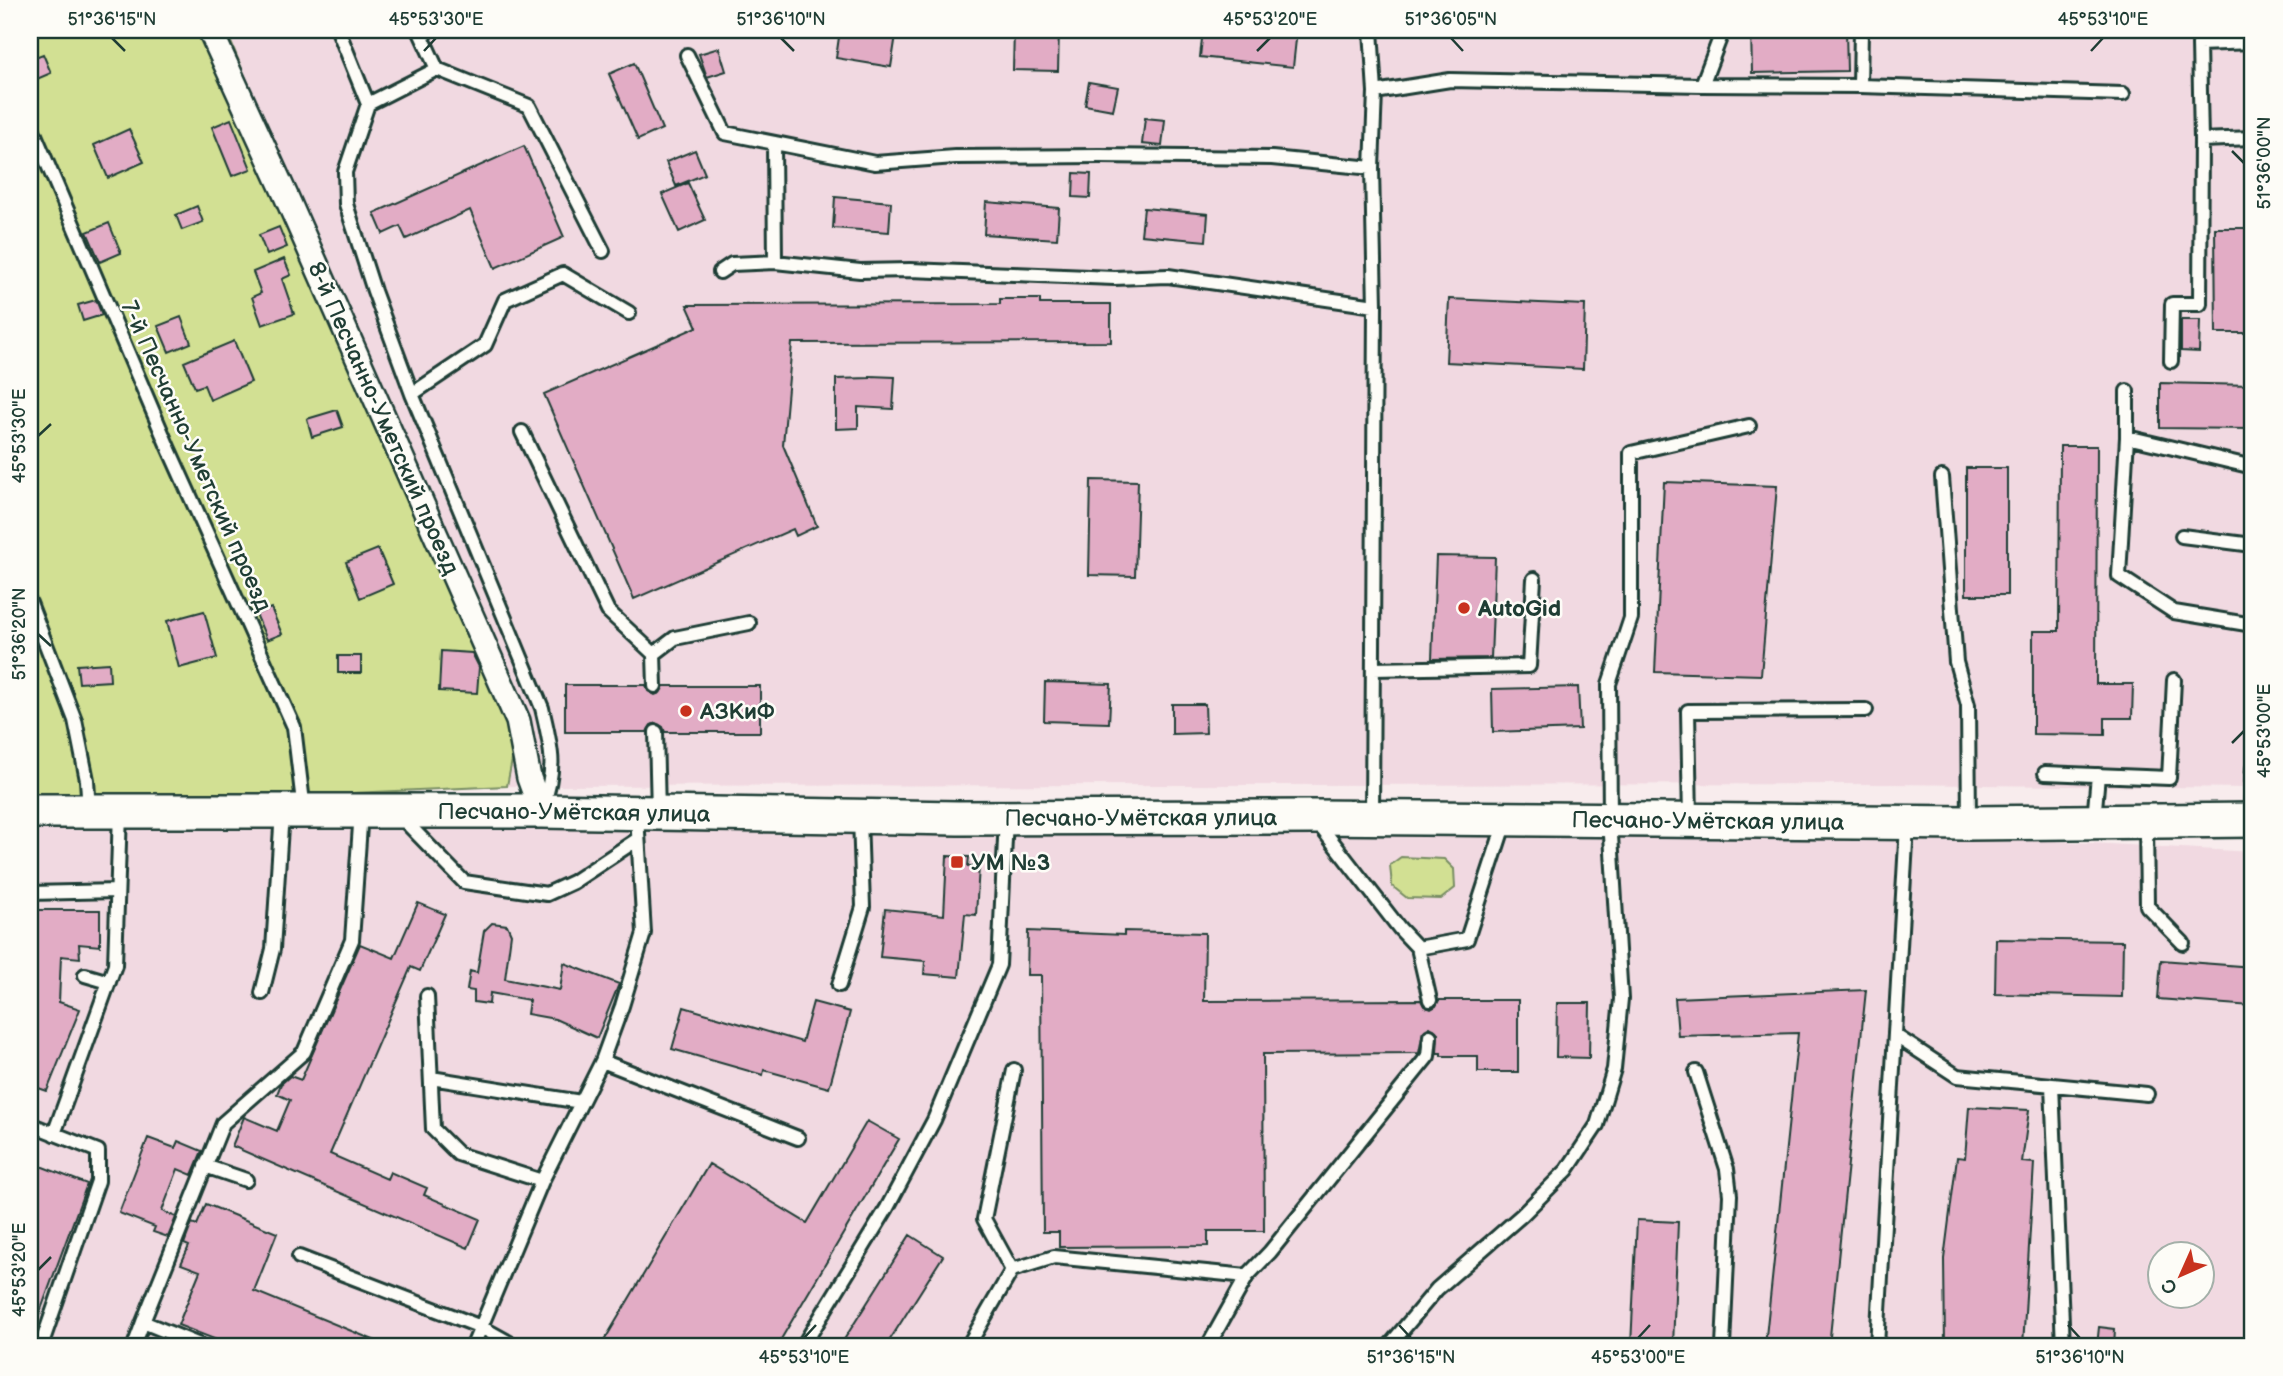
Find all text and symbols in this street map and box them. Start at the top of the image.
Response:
text: 51°36'15"N [67,9,157,30]
text: 45°53'30"E [388,9,484,30]
text: 51°36'10"N [736,9,826,30]
text: 45°53'20"E [1223,9,1317,30]
text: 51°36'05"N [1405,9,1497,30]
text: 45°53'10"E [2058,9,2149,30]
text: 51°36'00"N [2254,116,2275,210]
street label: 8-й Песчанно-Уметский проезд [301,258,465,579]
street label: 7-й Песчанно-Уметский проезд [115,297,277,616]
text: 45°53'30"E [9,388,30,484]
text: 51°36'20"N [9,587,30,681]
place label: AutoGid [1477,595,1561,623]
marker: AutoGid [1456,600,1472,616]
text: 45°53'00"E [2254,684,2275,778]
place label: АЗКиФ [699,698,775,726]
marker: АЗКиФ [678,703,694,719]
street label: Песчано-Умётская улица [438,798,711,829]
street label: Песчано-Умётская улица [1004,804,1278,833]
street label: Песчано-Умётская улица [1571,806,1845,837]
place label: УМ №3 [971,849,1050,877]
marker: УМ №3 [949,854,965,870]
text: 45°53'20"E [9,1223,30,1317]
north arrow [2146,1240,2216,1310]
text: С [2157,1273,2183,1299]
text: 45°53'10"E [759,1347,850,1368]
text: 51°36'15"N [1366,1347,1456,1368]
text: 45°53'00"E [1591,1347,1685,1368]
text: 51°36'10"N [2035,1347,2125,1368]

